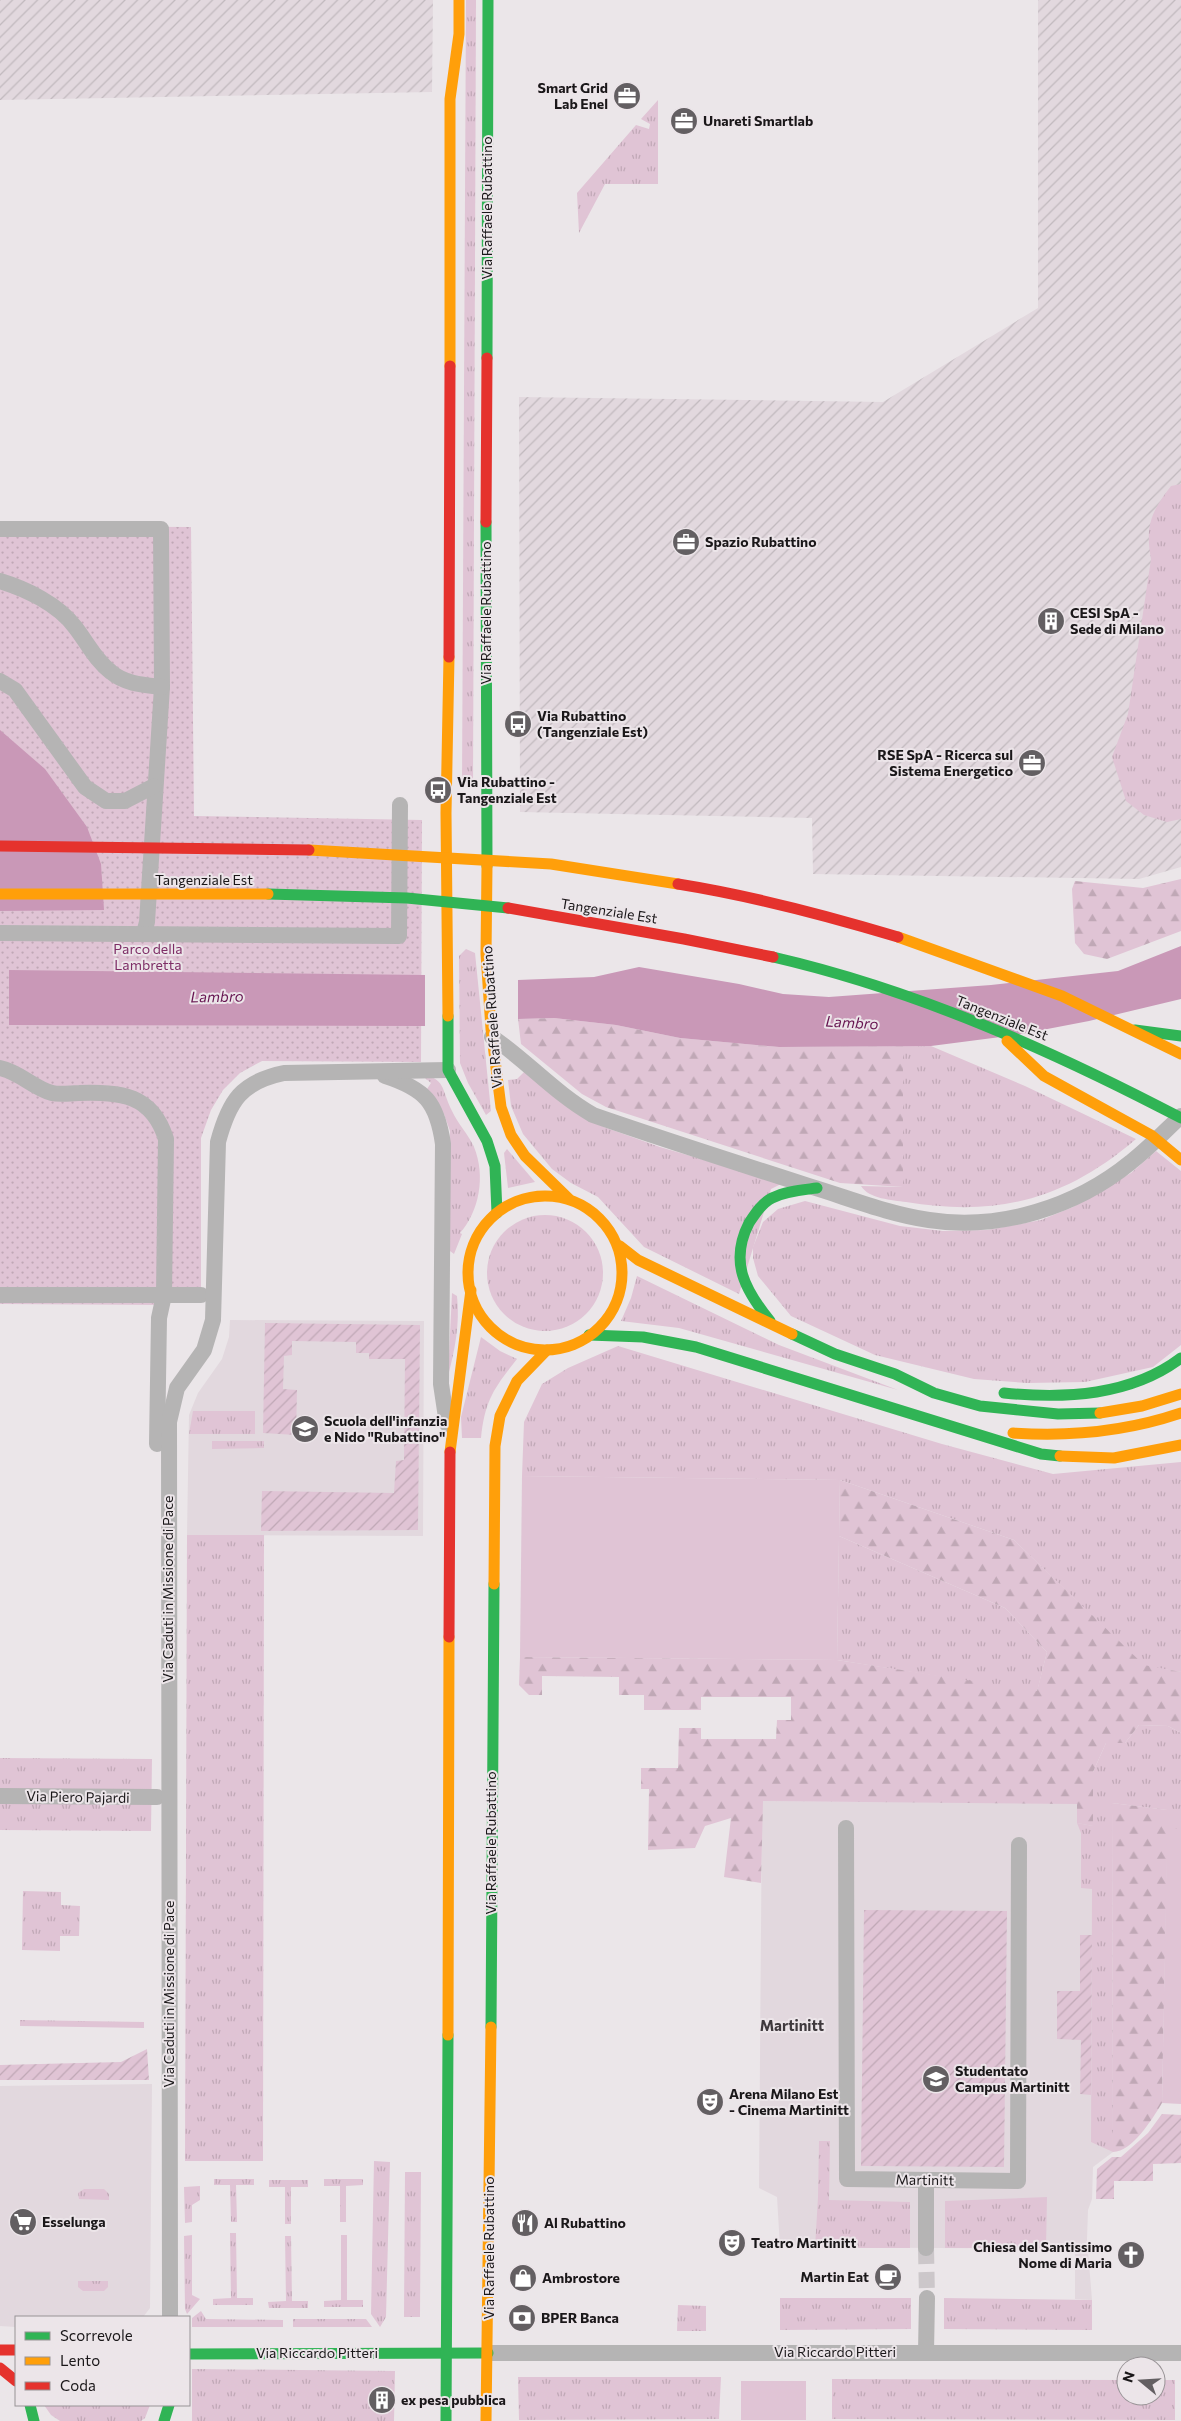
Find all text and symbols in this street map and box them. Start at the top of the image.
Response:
place label: Smart Grid Lab Enel [538,79,608,112]
office icon: Smart Grid Lab Enel [612,81,642,111]
office icon: Unareti Smartlab [669,106,699,136]
place label: Unareti Smartlab [703,112,813,129]
street label: Via Raffaele Rubattino [478,137,495,280]
office icon: Spazio Rubattino [671,527,701,557]
place label: Spazio Rubattino [705,533,817,550]
street label: Via Raffaele Rubattino [477,542,494,685]
place label: CESI SpA - Sede di Milano [1070,604,1164,637]
building icon: CESI SpA - Sede di Milano [1036,606,1066,636]
place label: Via Rubattino (Tangenziale Est) [537,707,648,740]
bus stop icon: Via Rubattino (Tangenziale Est) [503,709,533,739]
place label: RSE SpA - Ricerca sul Sistema Energetico [877,746,1013,779]
office icon: RSE SpA - Ricerca sul Sistema Energetico [1017,748,1047,778]
place label: Via Rubattino - Tangenziale Est [457,773,557,806]
bus stop icon: Via Rubattino - Tangenziale Est [423,775,453,805]
street label: Tangenziale Est [155,871,253,888]
street label: Tangenziale Est [559,894,659,927]
park label: Parco della Lambretta [113,940,183,973]
street label: Via Raffaele Rubattino [478,945,505,1089]
water label: Lambro [190,987,244,1005]
street label: Tangenziale Est [954,991,1051,1044]
water label: Lambro [825,1012,879,1032]
place label: Scuola dell'infanzia e Nido "Rubattino" [324,1412,447,1445]
school or university icon: Scuola dell'infanzia e Nido "Rubattino" [290,1414,320,1444]
street label: Via Caduti in Missione di Pace [159,1496,176,1682]
street label: Via Raffaele Rubattino [482,1772,499,1915]
street label: Via Piero Pajardi [26,1787,130,1806]
street label: Via Caduti in Missione di Pace [160,1901,177,2087]
district label: Martinitt [760,2016,824,2034]
place label: Studentato Campus Martinitt [955,2062,1070,2095]
school or university icon: Studentato Campus Martinitt [921,2064,951,2094]
place label: Arena Milano Est - Cinema Martinitt [729,2085,849,2118]
theatre icon: Arena Milano Est - Cinema Martinitt [695,2087,725,2117]
street label: Martinitt [896,2170,955,2189]
street label: Via Raffaele Rubattino [480,2177,497,2320]
supermarket icon: Esselunga [8,2207,38,2237]
restaurant icon: Al Rubattino [510,2208,540,2238]
place label: Esselunga [42,2213,106,2230]
place label: Al Rubattino [544,2214,626,2231]
theatre icon: Teatro Martinitt [717,2228,747,2258]
place label: Teatro Martinitt [751,2234,857,2251]
place label: Chiesa del Santissimo Nome di Maria [973,2238,1112,2271]
church icon: Chiesa del Santissimo Nome di Maria [1116,2240,1146,2270]
cafe icon: Martin Eat [873,2262,903,2292]
shop icon: Ambrostore [508,2263,538,2293]
place label: Martin Eat [800,2268,869,2285]
place label: Ambrostore [542,2269,620,2286]
bank icon: BPER Banca [507,2303,537,2333]
place label: BPER Banca [541,2309,619,2326]
legend [15,2316,190,2406]
text: Scorrevole [60,2326,133,2344]
street label: Via Riccardo Pitteri [774,2343,896,2360]
street label: Via Riccardo Pitteri [256,2344,378,2361]
text: Lento [60,2351,100,2369]
north arrow [1116,2356,1166,2406]
text: N [1118,2369,1138,2384]
text: Coda [60,2376,96,2394]
building icon: ex pesa pubblica [367,2385,397,2415]
place label: ex pesa pubblica [401,2391,506,2408]

